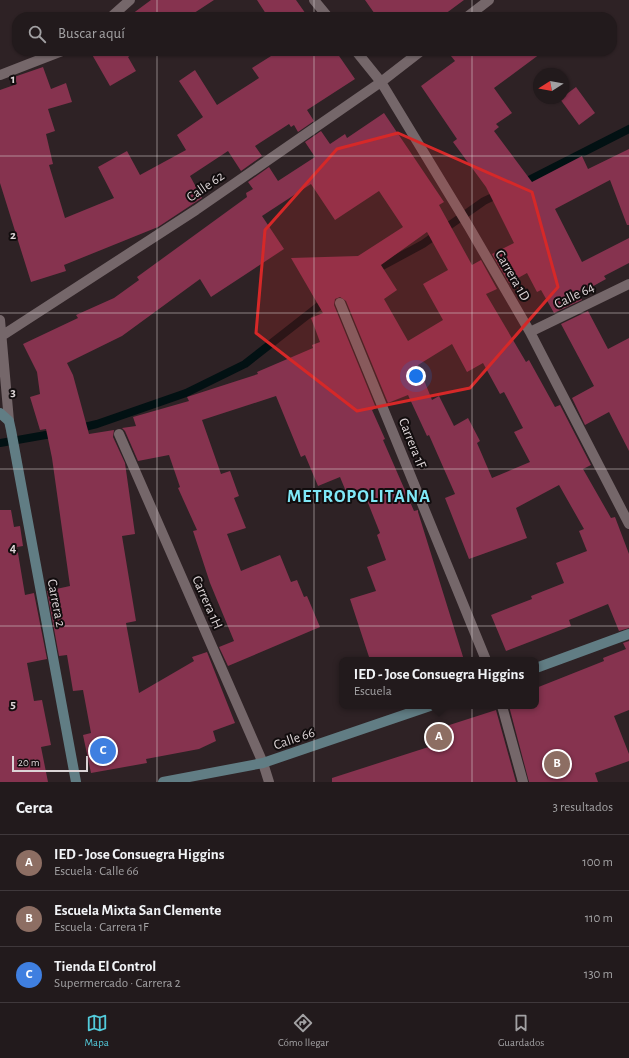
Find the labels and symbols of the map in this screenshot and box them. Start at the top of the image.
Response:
north arrow [533,68,569,104]
text: 1 [11,73,15,86]
street label: Calle 62 [184,169,227,205]
text: 2 [10,229,16,242]
street label: Carrera 1D [492,248,532,303]
street label: Calle 64 [552,280,597,312]
your location [406,366,426,386]
text: 3 [10,386,16,399]
street label: Carrera 1F [396,416,429,471]
district label: METROPOLITANA [287,488,431,506]
text: 4 [10,542,17,555]
street label: Carrera 1H [189,574,225,631]
street label: Carrera 2 [45,578,68,628]
text: 5 [10,698,16,711]
pin: A [426,722,452,752]
street label: Calle 66 [272,725,317,752]
pin: C [90,736,116,766]
pin: B [544,749,570,779]
scale bar [12,754,88,773]

